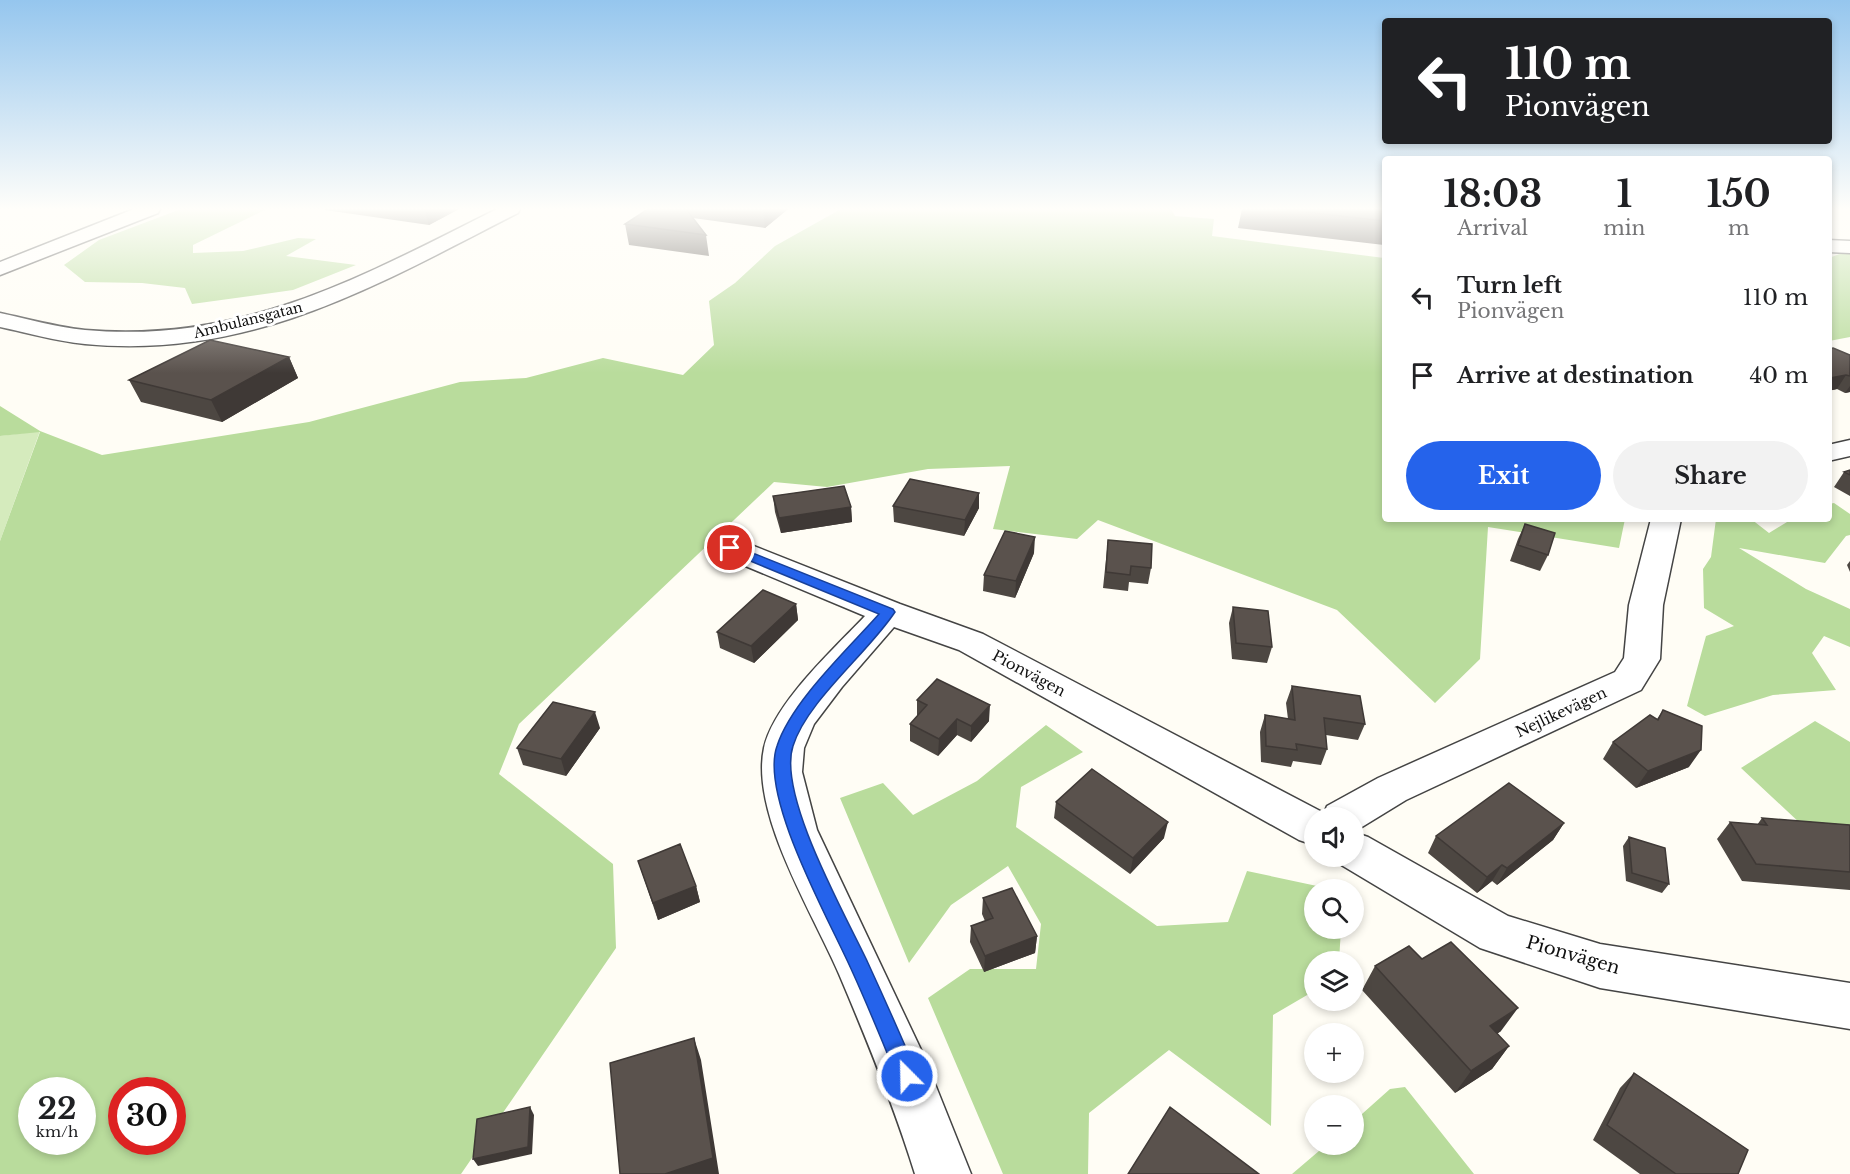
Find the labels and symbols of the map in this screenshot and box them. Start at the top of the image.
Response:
street label: Ambulansgatan [191,298,305,342]
pin [704,522,755,573]
street label: Pionvägen [989,646,1069,700]
street label: Nejlikevägen [1512,683,1610,741]
street label: Pionvägen [1524,931,1622,979]
position arrow [875,1044,939,1108]
speed limit sign: 30 [108,1077,186,1155]

